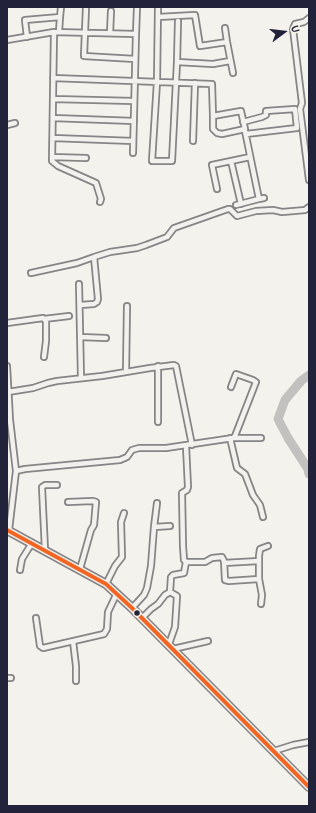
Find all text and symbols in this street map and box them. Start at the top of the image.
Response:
north arrow [264,12,304,52]
text: U [288,24,303,34]
unlabelled marker [132,608,142,618]

